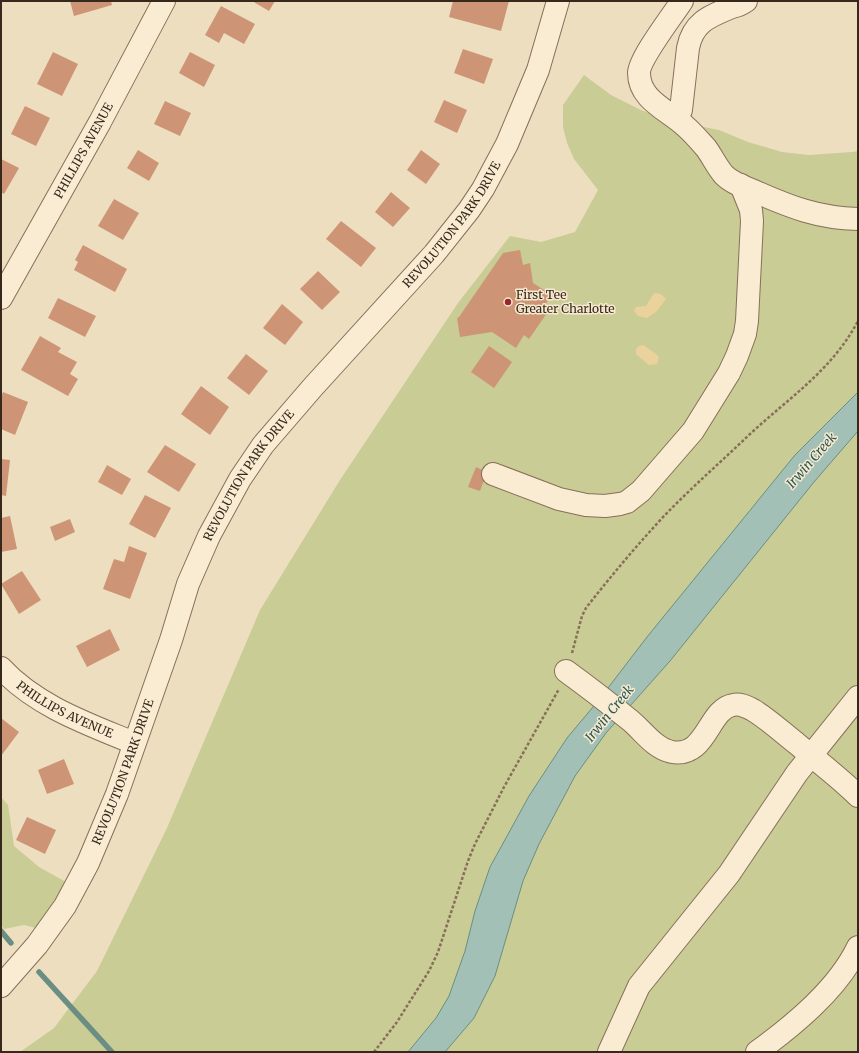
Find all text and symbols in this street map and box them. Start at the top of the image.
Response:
street label: PHILLIPS AVENUE [50,99,116,201]
street label: REVOLUTION PARK DRIVE [399,158,504,290]
place label: First Tee Greater Charlotte [516,287,615,316]
marker: First Tee Greater Charlotte [503,297,513,307]
street label: REVOLUTION PARK DRIVE [200,406,297,543]
water label: Irwin Creek [783,429,840,492]
street label: PHILLIPS AVENUE [14,678,116,741]
water label: Irwin Creek [581,681,637,745]
street label: REVOLUTION PARK DRIVE [89,697,157,847]

